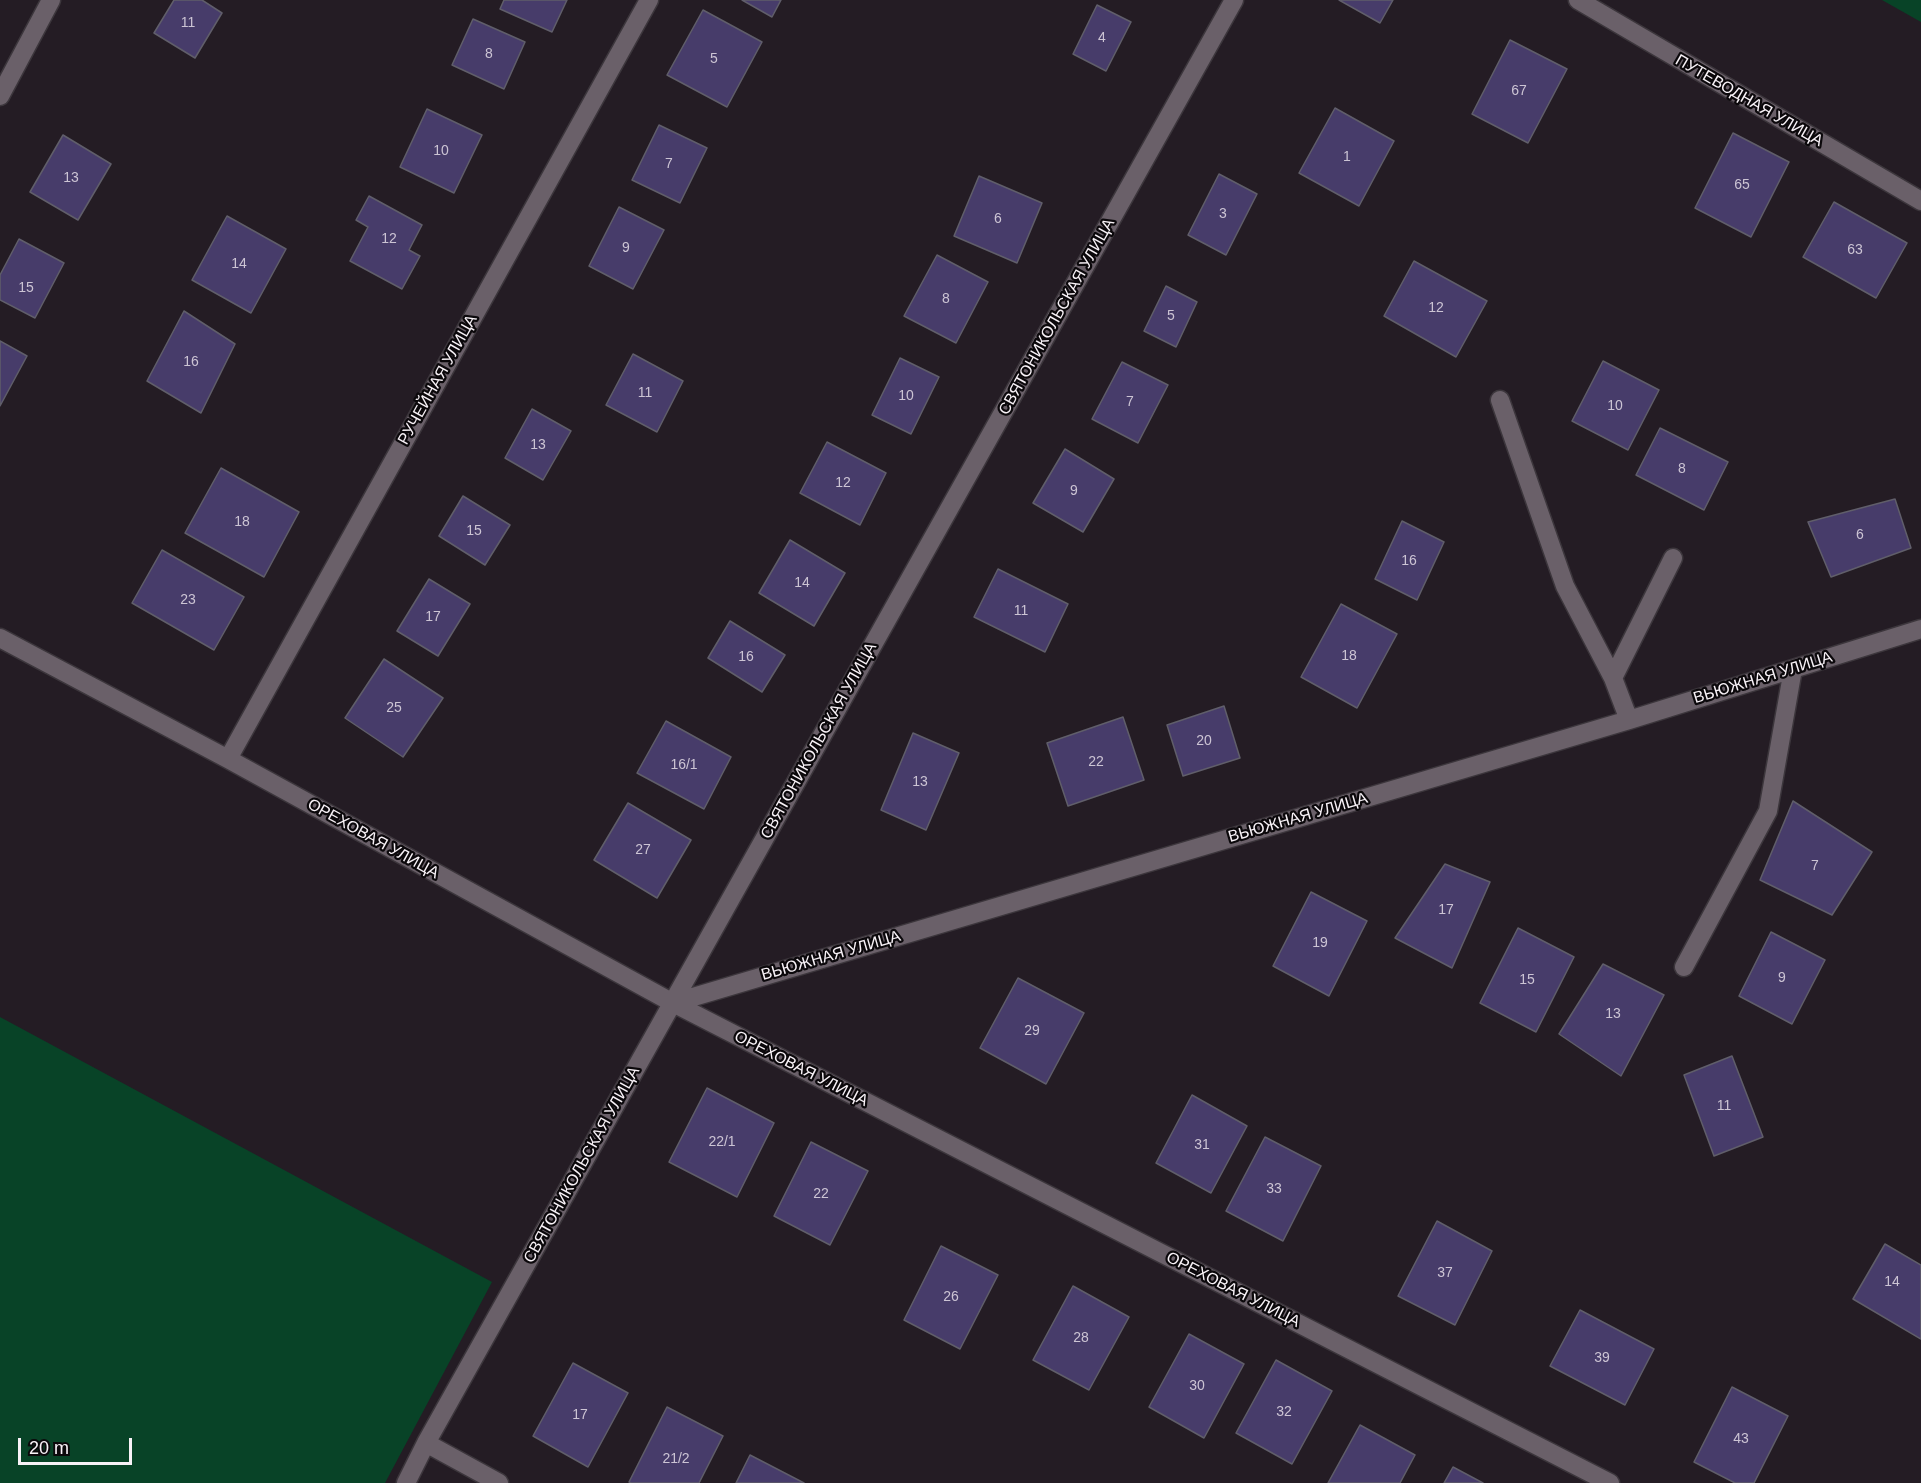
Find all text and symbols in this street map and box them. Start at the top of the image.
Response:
house number: 11 [181,15,195,31]
house number: 4 [1098,30,1106,46]
house number: 8 [485,46,493,62]
house number: 5 [710,51,718,67]
street label: ПУТЕВОДНАЯ УЛИЦА [1672,51,1826,151]
house number: 67 [1511,83,1527,99]
house number: 10 [433,143,449,159]
house number: 1 [1343,149,1351,165]
house number: 7 [665,156,673,172]
house number: 13 [63,170,79,186]
house number: 65 [1734,177,1750,193]
house number: 3 [1219,206,1227,222]
house number: 6 [994,211,1002,227]
street label: СВЯТОНИКОЛЬСКАЯ УЛИЦА [995,215,1119,419]
house number: 12 [381,231,397,247]
house number: 9 [622,240,630,256]
house number: 63 [1847,242,1863,258]
house number: 14 [231,256,247,272]
house number: 15 [18,280,34,296]
house number: 8 [942,291,950,307]
house number: 12 [1428,300,1444,316]
house number: 5 [1167,308,1175,324]
street label: РУЧЕЙНАЯ УЛИЦА [394,312,482,448]
house number: 16 [183,354,199,370]
house number: 11 [638,385,652,401]
house number: 10 [898,388,914,404]
house number: 7 [1126,394,1134,410]
house number: 10 [1607,398,1623,414]
house number: 13 [530,437,546,453]
house number: 8 [1678,461,1686,477]
house number: 12 [835,475,851,491]
house number: 9 [1070,483,1078,499]
house number: 18 [234,514,250,530]
house number: 15 [466,523,482,539]
house number: 6 [1856,527,1864,543]
house number: 16 [1401,553,1417,569]
house number: 14 [794,575,810,591]
house number: 23 [180,592,196,608]
house number: 11 [1014,603,1028,619]
house number: 17 [425,609,441,625]
street label: СВЯТОНИКОЛЬСКАЯ УЛИЦА [757,639,881,843]
house number: 18 [1341,648,1357,664]
street label: ВЬЮЖНАЯ УЛИЦА [1691,648,1835,708]
house number: 16 [738,649,754,665]
house number: 25 [386,700,402,716]
house number: 20 [1196,733,1212,749]
house number: 22 [1088,754,1104,770]
house number: 16/1 [670,757,698,773]
house number: 13 [912,774,928,790]
street label: ВЬЮЖНАЯ УЛИЦА [1226,789,1370,847]
street label: ОРЕХОВАЯ УЛИЦА [304,795,442,883]
house number: 27 [635,842,651,858]
house number: 7 [1811,858,1819,874]
house number: 17 [1438,902,1454,918]
street label: ВЬЮЖНАЯ УЛИЦА [759,927,903,985]
house number: 19 [1312,935,1328,951]
house number: 9 [1778,970,1786,986]
house number: 15 [1519,972,1535,988]
house number: 13 [1605,1006,1621,1022]
house number: 29 [1024,1023,1040,1039]
street label: ОРЕХОВАЯ УЛИЦА [731,1027,871,1111]
street label: СВЯТОНИКОЛЬСКАЯ УЛИЦА [520,1063,644,1267]
house number: 11 [1717,1098,1731,1114]
house number: 22/1 [708,1134,736,1150]
house number: 31 [1194,1137,1210,1153]
house number: 33 [1266,1181,1282,1197]
house number: 22 [813,1186,829,1202]
street label: ОРЕХОВАЯ УЛИЦА [1163,1248,1303,1332]
house number: 37 [1437,1265,1453,1281]
house number: 14 [1884,1274,1900,1290]
house number: 26 [943,1289,959,1305]
house number: 28 [1073,1330,1089,1346]
house number: 39 [1594,1350,1610,1366]
house number: 30 [1189,1378,1205,1394]
house number: 32 [1276,1404,1292,1420]
house number: 17 [572,1407,588,1423]
scale bar [21,1426,135,1464]
house number: 43 [1733,1431,1749,1447]
text: 20 m [29,1438,69,1458]
house number: 21/2 [662,1451,690,1467]

